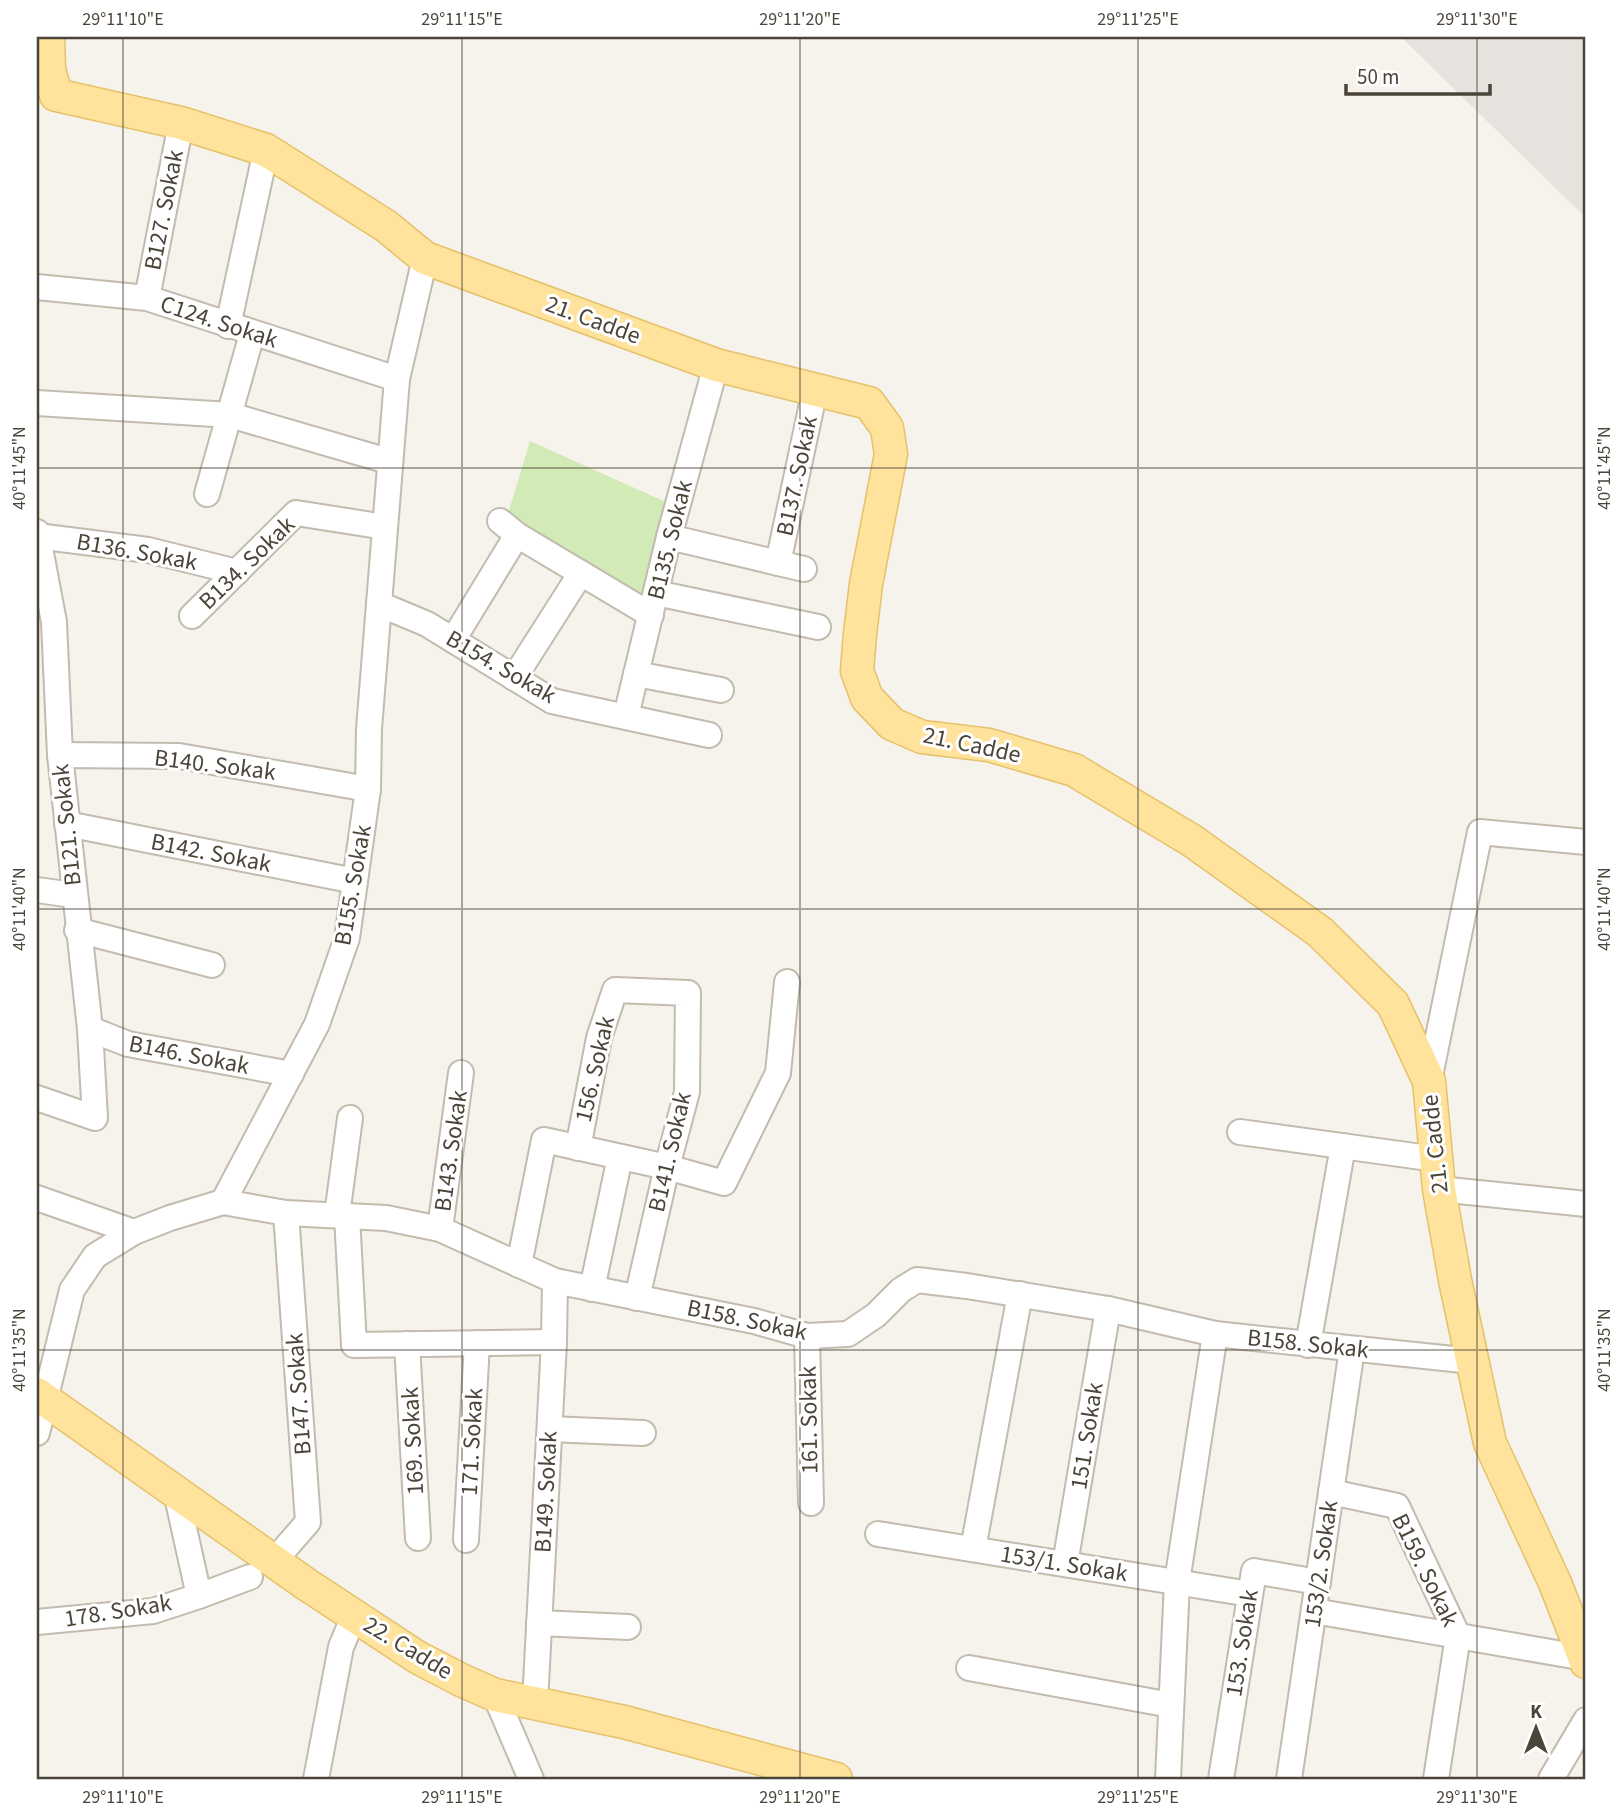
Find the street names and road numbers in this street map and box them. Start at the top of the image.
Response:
street label: B127. Sokak [135,147,193,273]
street label: C124. Sokak [156,287,282,357]
street label: 21. Cadde [541,287,645,353]
street label: B137. Sokak [767,413,827,539]
street label: B135. Sokak [638,476,702,603]
street label: B134. Sokak [191,508,303,618]
street label: B136. Sokak [74,524,200,580]
street label: B154. Sokak [439,621,563,713]
street label: 21. Cadde [920,718,1024,772]
street label: B140. Sokak [152,740,278,790]
street label: B121. Sokak [43,762,91,888]
street label: B155. Sokak [325,822,381,948]
street label: B142. Sokak [148,824,274,882]
street label: 156. Sokak [566,1012,624,1126]
street label: B146. Sokak [126,1026,252,1084]
street label: B143. Sokak [425,1088,477,1214]
street label: B141. Sokak [639,1088,701,1215]
street label: 21. Cadde [1412,1093,1458,1195]
street label: B158. Sokak [684,1290,810,1350]
street label: B158. Sokak [1245,1320,1371,1368]
street label: B147. Sokak [277,1332,321,1456]
street label: 161. Sokak [791,1366,827,1474]
street label: 151. Sokak [1061,1380,1113,1492]
street label: 169. Sokak [393,1386,433,1496]
street label: 171. Sokak [452,1387,492,1497]
street label: B149. Sokak [525,1430,567,1554]
street label: 153/2. Sokak [1295,1498,1347,1630]
street label: B159. Sokak [1383,1507,1468,1633]
street label: 153/1. Sokak [998,1537,1130,1591]
street label: 178. Sokak [62,1585,174,1637]
street label: 153. Sokak [1216,1587,1268,1699]
street label: 22. Cadde [357,1608,459,1688]

